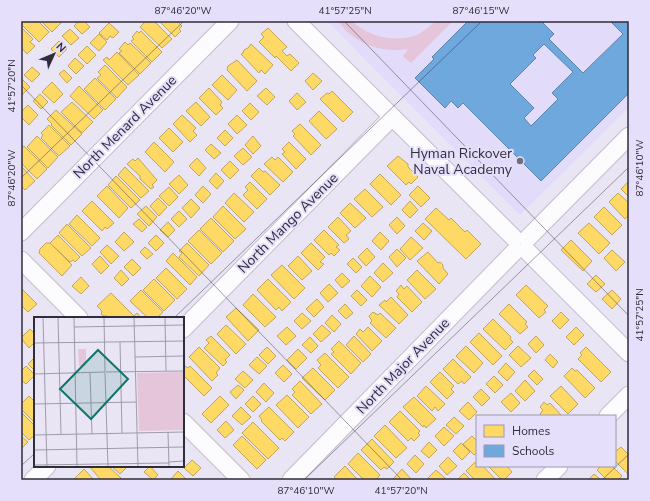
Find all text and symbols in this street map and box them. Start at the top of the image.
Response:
text: 87°46'20"W [155,4,211,18]
text: 41°57'25"N [318,4,372,18]
text: 87°46'15"W [453,4,509,18]
north arrow [34,34,74,74]
text: N [53,39,69,56]
text: 41°57'20"N [5,59,19,113]
street label: North Menard Avenue [69,71,181,183]
text: 87°46'10"W [633,140,647,196]
place label: Hyman Rickover Naval Academy [410,144,513,179]
text: 87°46'20"W [5,150,19,206]
marker: Hyman Rickover Naval Academy [515,156,525,166]
street label: North Mango Avenue [234,169,342,277]
text: 41°57'25"N [633,288,647,342]
street label: North Major Avenue [352,314,454,418]
inset map [34,317,184,467]
legend [476,415,616,467]
text: Homes [512,423,550,439]
text: Schools [512,443,555,459]
text: 87°46'10"W [278,484,334,498]
text: 41°57'20"N [374,484,428,498]

